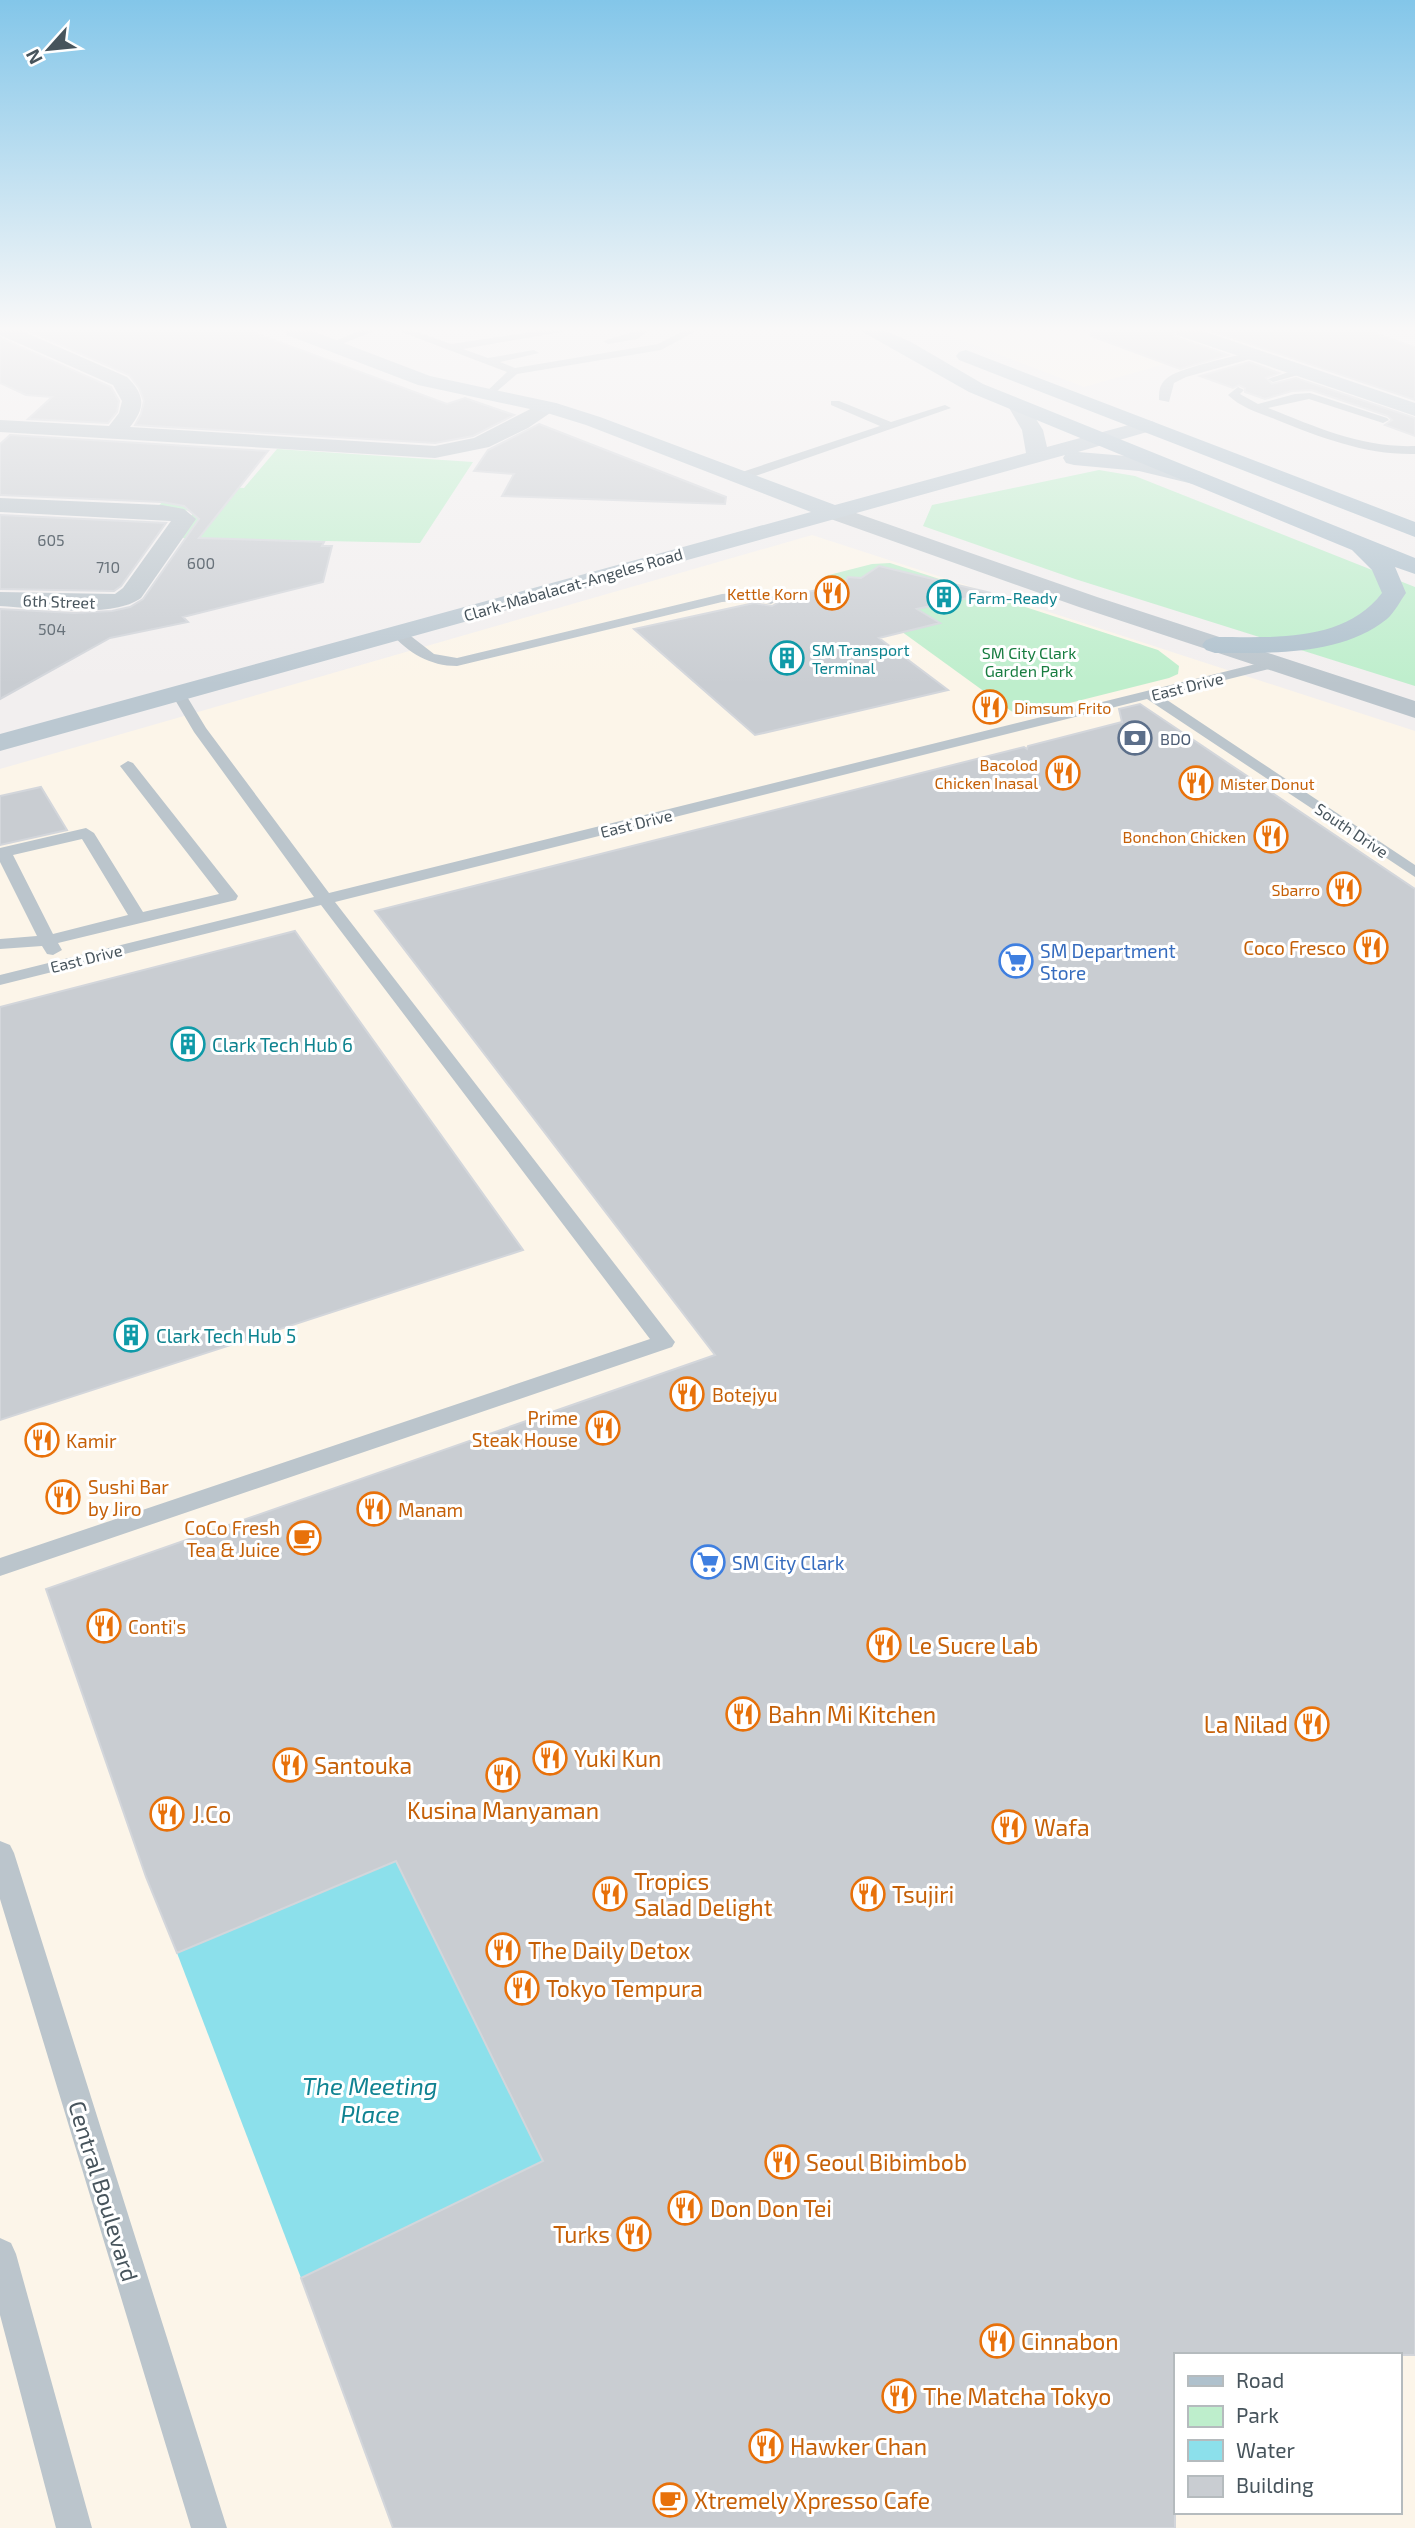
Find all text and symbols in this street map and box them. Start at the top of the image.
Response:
north arrow [14,14,84,84]
text: N [20,46,47,68]
house number: 605 [37,530,65,549]
street label: Clark-Mabalacat-Angeles Road [461,544,685,624]
house number: 600 [187,553,215,572]
house number: 710 [96,557,120,576]
restaurant icon: Kettle Korn [813,574,851,612]
building icon: Farm-Ready [925,578,963,616]
place label: Kettle Korn [727,584,808,603]
place label: Farm-Ready [968,588,1058,607]
street label: 6th Street [22,590,96,612]
house number: 504 [38,619,66,638]
building icon: SM Transport Terminal [768,639,806,677]
place label: SM Transport Terminal [812,640,910,677]
park label: SM City Clark Garden Park [982,643,1076,680]
street label: East Drive [1149,668,1225,704]
restaurant icon: Dimsum Frito [971,688,1009,726]
place label: Dimsum Frito [1014,698,1111,717]
bank icon: BDO [1116,719,1154,757]
place label: BDO [1160,729,1191,748]
restaurant icon: Bacolod Chicken Inasal [1044,754,1082,792]
place label: Bacolod Chicken Inasal [934,755,1038,792]
restaurant icon: Mister Donut [1177,764,1215,802]
place label: Mister Donut [1220,774,1315,793]
street label: South Drive [1312,799,1392,861]
street label: East Drive [598,805,674,841]
restaurant icon: Bonchon Chicken [1252,817,1290,855]
place label: Bonchon Chicken [1123,827,1246,846]
restaurant icon: Sbarro [1325,870,1363,908]
place label: Sbarro [1271,880,1320,899]
restaurant icon: Coco Fresco [1352,928,1390,966]
place label: Coco Fresco [1243,936,1346,959]
place label: SM Department Store [1040,939,1176,984]
street label: East Drive [48,940,124,976]
supermarket icon: SM Department Store [997,942,1035,980]
building icon: Clark Tech Hub 6 [169,1025,207,1063]
place label: Clark Tech Hub 6 [212,1033,353,1056]
building icon: Clark Tech Hub 5 [112,1316,150,1354]
place label: Clark Tech Hub 5 [156,1324,296,1347]
restaurant icon: Botejyu [668,1375,706,1413]
place label: Botejyu [712,1383,778,1406]
place label: Prime Steak House [472,1406,578,1451]
restaurant icon: Prime Steak House [584,1409,622,1447]
restaurant icon: Kamir [23,1421,61,1459]
place label: Kamir [66,1429,117,1452]
place label: Sushi Bar by Jiro [88,1475,169,1520]
restaurant icon: Sushi Bar by Jiro [44,1478,82,1516]
restaurant icon: Manam [355,1490,393,1528]
place label: Manam [398,1498,463,1521]
place label: CoCo Fresh Tea & Juice [184,1516,280,1561]
cafe icon: CoCo Fresh Tea & Juice [285,1519,323,1557]
supermarket icon: SM City Clark [689,1543,727,1581]
place label: SM City Clark [732,1551,845,1574]
restaurant icon: Conti's [85,1607,123,1645]
place label: Conti's [128,1615,186,1638]
restaurant icon: Le Sucre Lab [865,1626,903,1664]
place label: Le Sucre Lab [908,1631,1038,1659]
restaurant icon: Bahn Mi Kitchen [724,1695,762,1733]
place label: Bahn Mi Kitchen [768,1700,936,1728]
restaurant icon: La Nilad [1293,1705,1331,1743]
place label: La Nilad [1204,1710,1288,1738]
restaurant icon: Yuki Kun [531,1739,569,1777]
place label: Yuki Kun [574,1744,661,1772]
restaurant icon: Santouka [271,1746,309,1784]
place label: Santouka [314,1751,412,1779]
restaurant icon: Kusina Manyaman [484,1756,522,1794]
restaurant icon: J.Co [148,1795,186,1833]
place label: Kusina Manyaman [407,1796,599,1824]
place label: J.Co [192,1800,231,1828]
restaurant icon: Wafa [990,1808,1028,1846]
place label: Wafa [1034,1813,1090,1841]
place label: Tropics Salad Delight [634,1867,773,1921]
restaurant icon: Tropics Salad Delight [591,1875,629,1913]
restaurant icon: Tsujiri [849,1875,887,1913]
place label: Tsujiri [892,1880,954,1908]
restaurant icon: The Daily Detox [484,1931,522,1969]
place label: The Daily Detox [528,1936,690,1964]
restaurant icon: Tokyo Tempura [503,1969,541,2007]
place label: Tokyo Tempura [546,1974,703,2002]
water label: The Meeting Place [302,2071,438,2128]
street label: Central Boulevard [63,2097,145,2285]
restaurant icon: Seoul Bibimbob [763,2143,801,2181]
place label: Seoul Bibimbob [806,2148,967,2176]
restaurant icon: Don Don Tei [666,2189,704,2227]
place label: Don Don Tei [710,2194,832,2222]
restaurant icon: Turks [615,2215,653,2253]
place label: Turks [553,2220,610,2248]
restaurant icon: Cinnabon [978,2322,1016,2360]
place label: Cinnabon [1021,2327,1119,2355]
legend [1174,2353,1401,2514]
text: Road [1236,2367,1284,2392]
restaurant icon: The Matcha Tokyo [880,2377,918,2415]
place label: The Matcha Tokyo [923,2382,1111,2410]
text: Park [1236,2402,1279,2427]
restaurant icon: Hawker Chan [747,2427,785,2465]
place label: Hawker Chan [790,2432,927,2460]
text: Water [1236,2437,1295,2462]
text: Building [1236,2472,1314,2497]
cafe icon: Xtremely Xpresso Cafe [651,2481,689,2519]
place label: Xtremely Xpresso Cafe [694,2486,930,2514]

